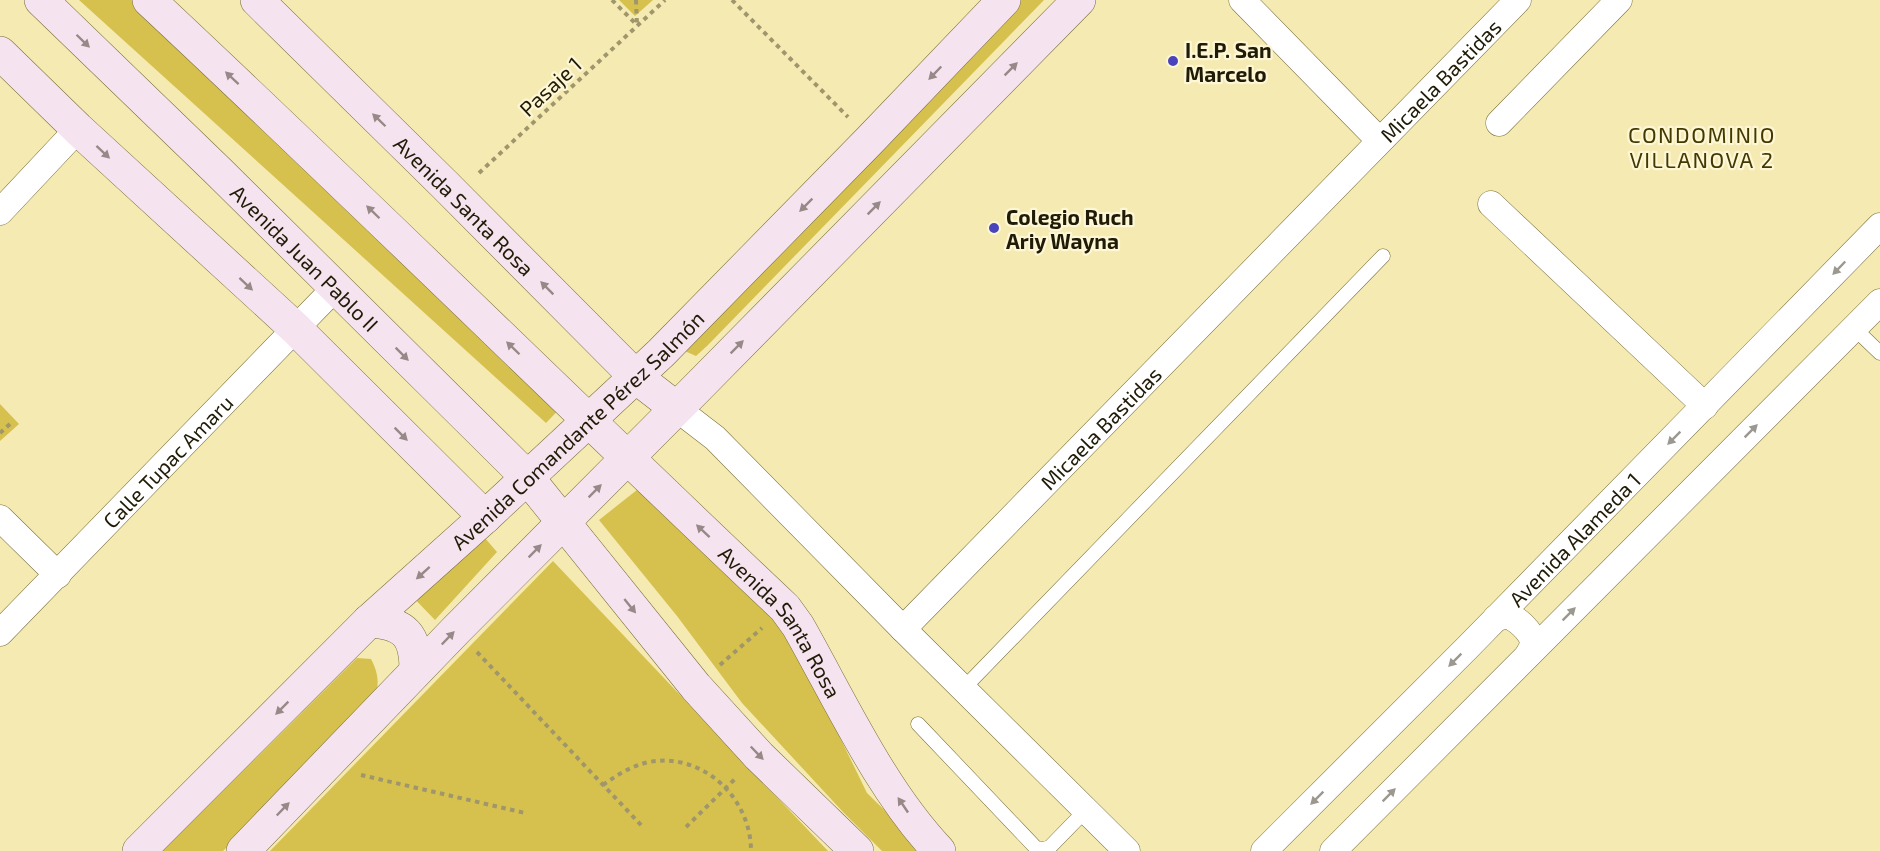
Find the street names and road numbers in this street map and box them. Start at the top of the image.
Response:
street label: Micaela Bastidas [1374,13,1505,146]
street label: Pasaje 1 [514,51,587,122]
street label: Avenida Santa Rosa [390,130,540,280]
street label: Avenida Juan Pablo II [226,179,384,336]
street label: Avenida Comandante Pérez Salmón [446,305,708,554]
street label: Micaela Bastidas [1035,361,1166,494]
street label: Calle Tupac Amaru [97,389,237,532]
street label: Avenida Alameda 1 [1503,467,1645,611]
street label: Avenida Santa Rosa [714,540,847,702]

